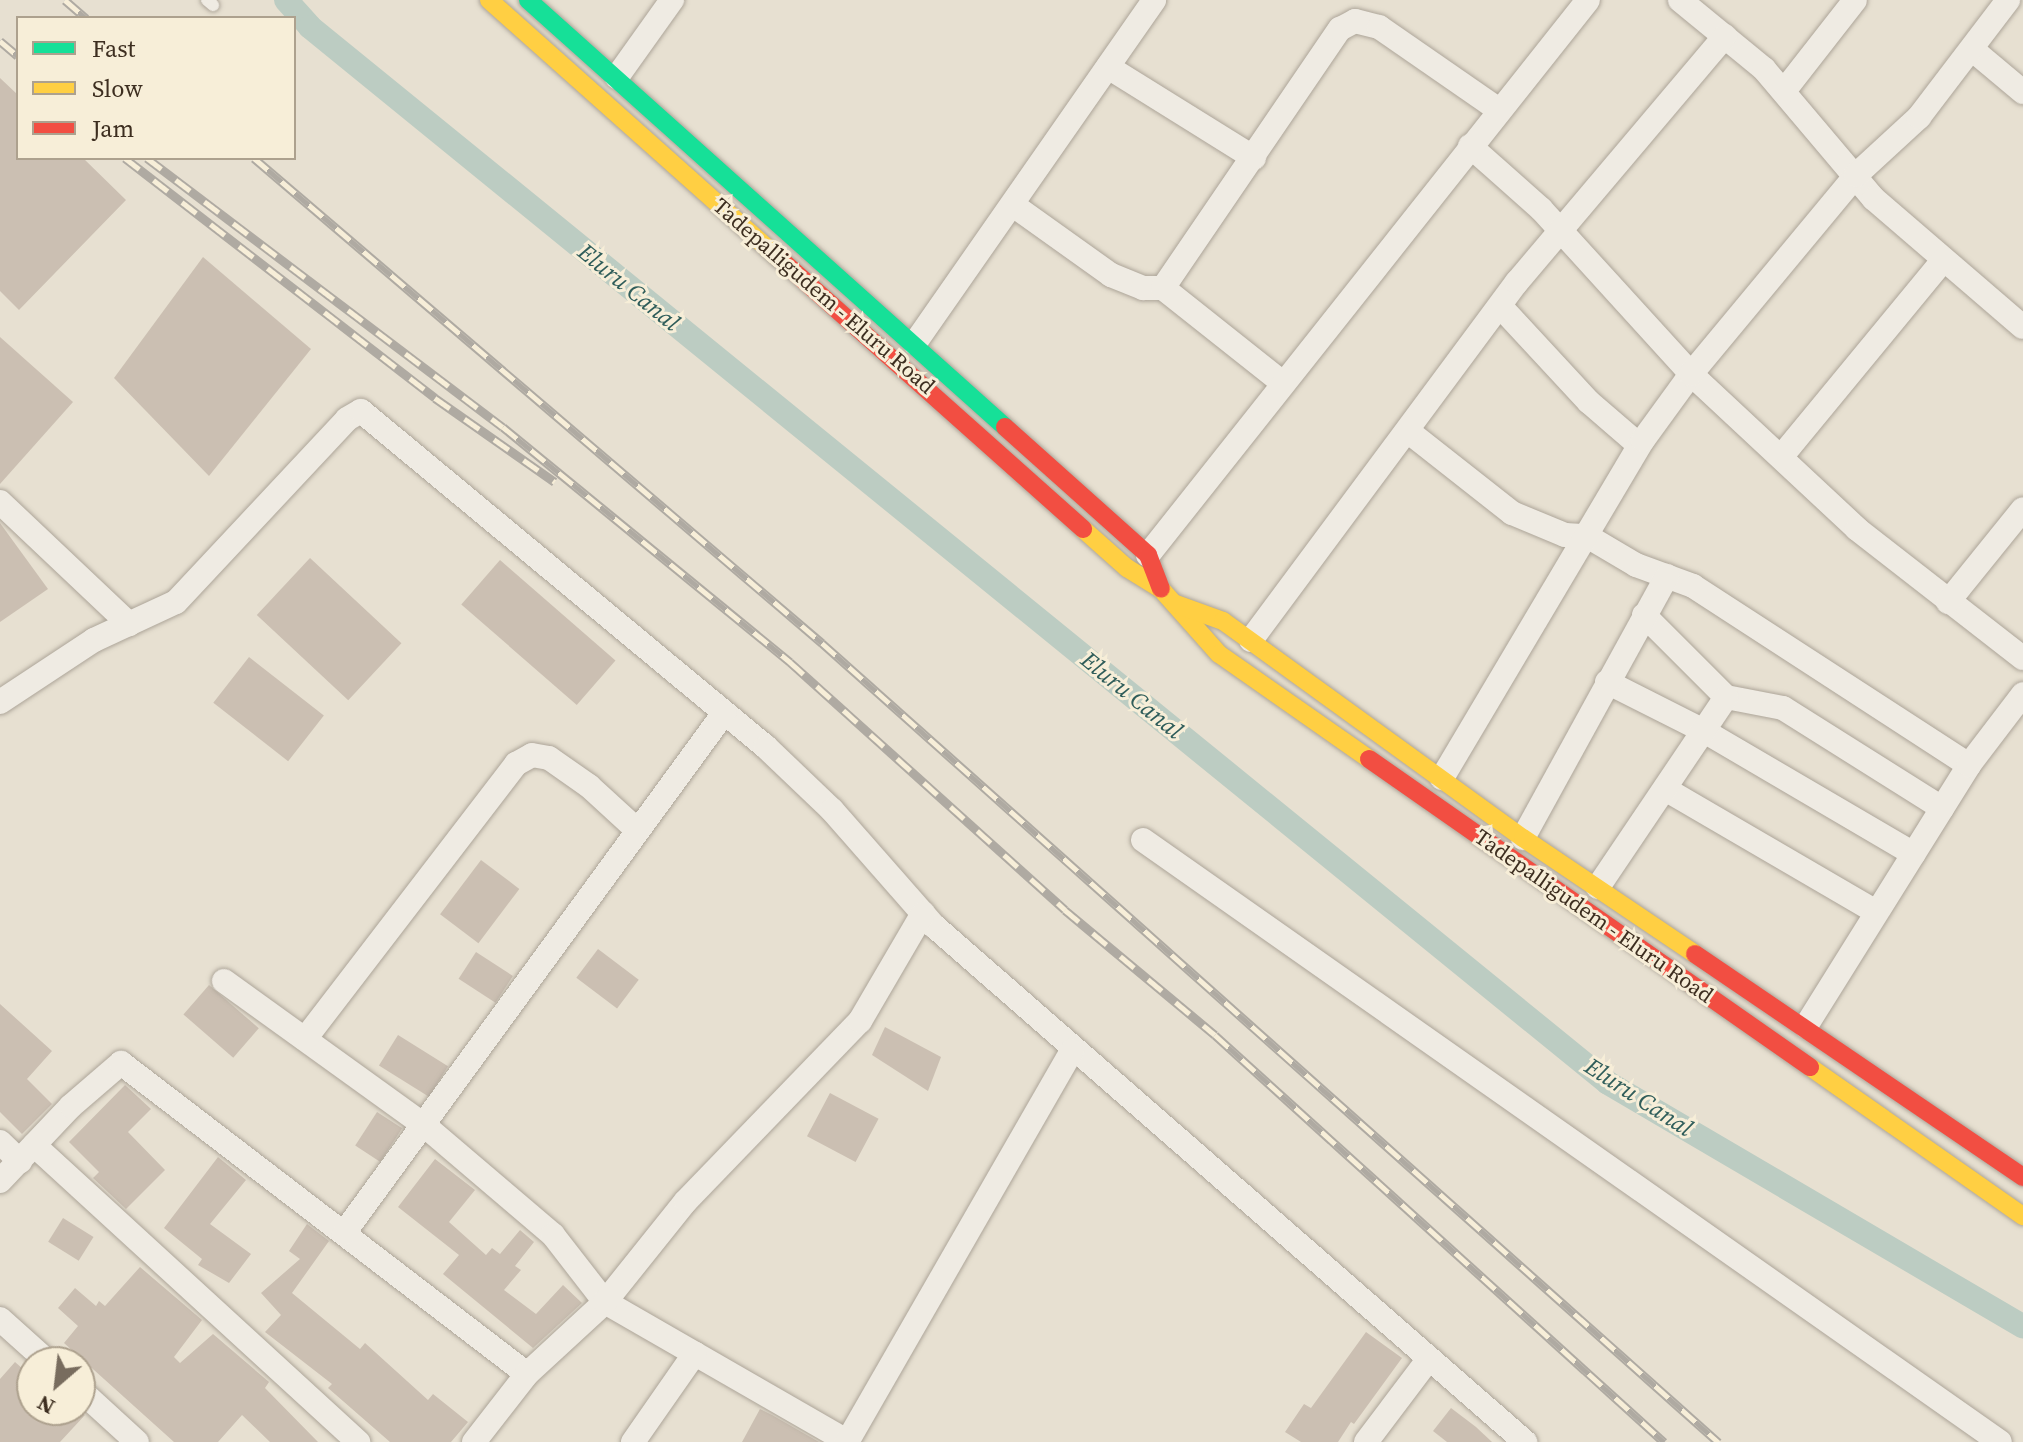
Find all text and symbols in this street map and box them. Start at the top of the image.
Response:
legend [16,16,296,160]
text: Fast [92,32,135,65]
text: Slow [92,72,143,105]
text: Jam [92,112,134,145]
street label: Tadepalligudem - Eluru Road [708,193,940,399]
water label: Eluru Canal [572,237,686,337]
water label: Eluru Canal [1075,645,1189,745]
street label: Tadepalligudem - Eluru Road [1470,823,1718,1009]
water label: Eluru Canal [1580,1052,1698,1142]
north arrow [16,1346,96,1426]
text: N [32,1388,60,1422]

